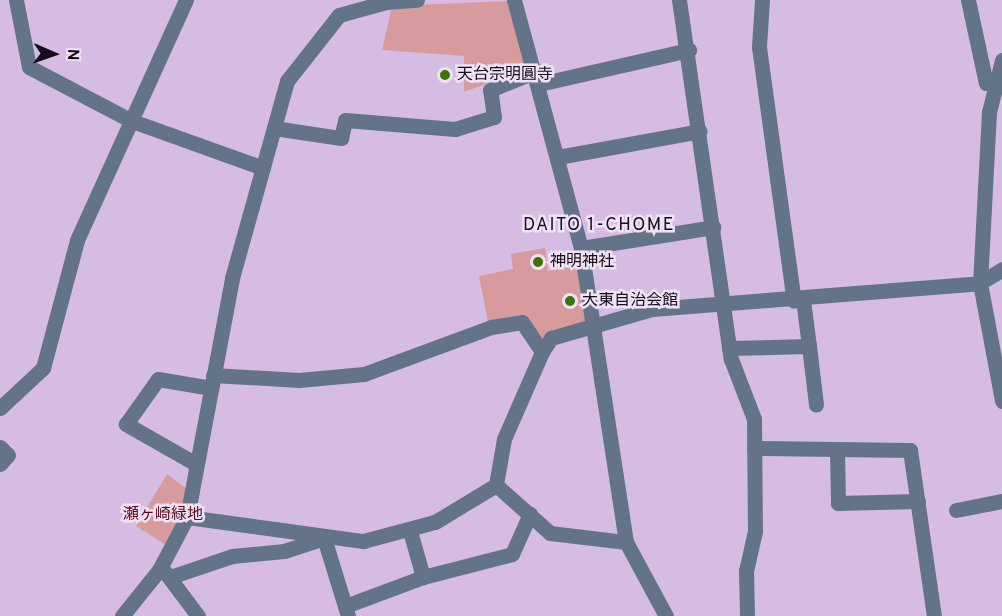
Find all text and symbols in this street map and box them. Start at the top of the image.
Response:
north arrow [24,24,84,84]
text: N [62,49,82,61]
place label: 天台宗明圓寺 [457,65,553,85]
marker: 天台宗明圓寺 [438,68,452,82]
district label: DAITO 1-CHOME [523,215,675,237]
place label: 神明神社 [550,252,614,272]
marker: 神明神社 [531,255,545,269]
place label: 大東自治会館 [582,291,678,311]
marker: 大東自治会館 [563,294,577,308]
park label: 瀬ヶ崎緑地 [123,505,203,525]

